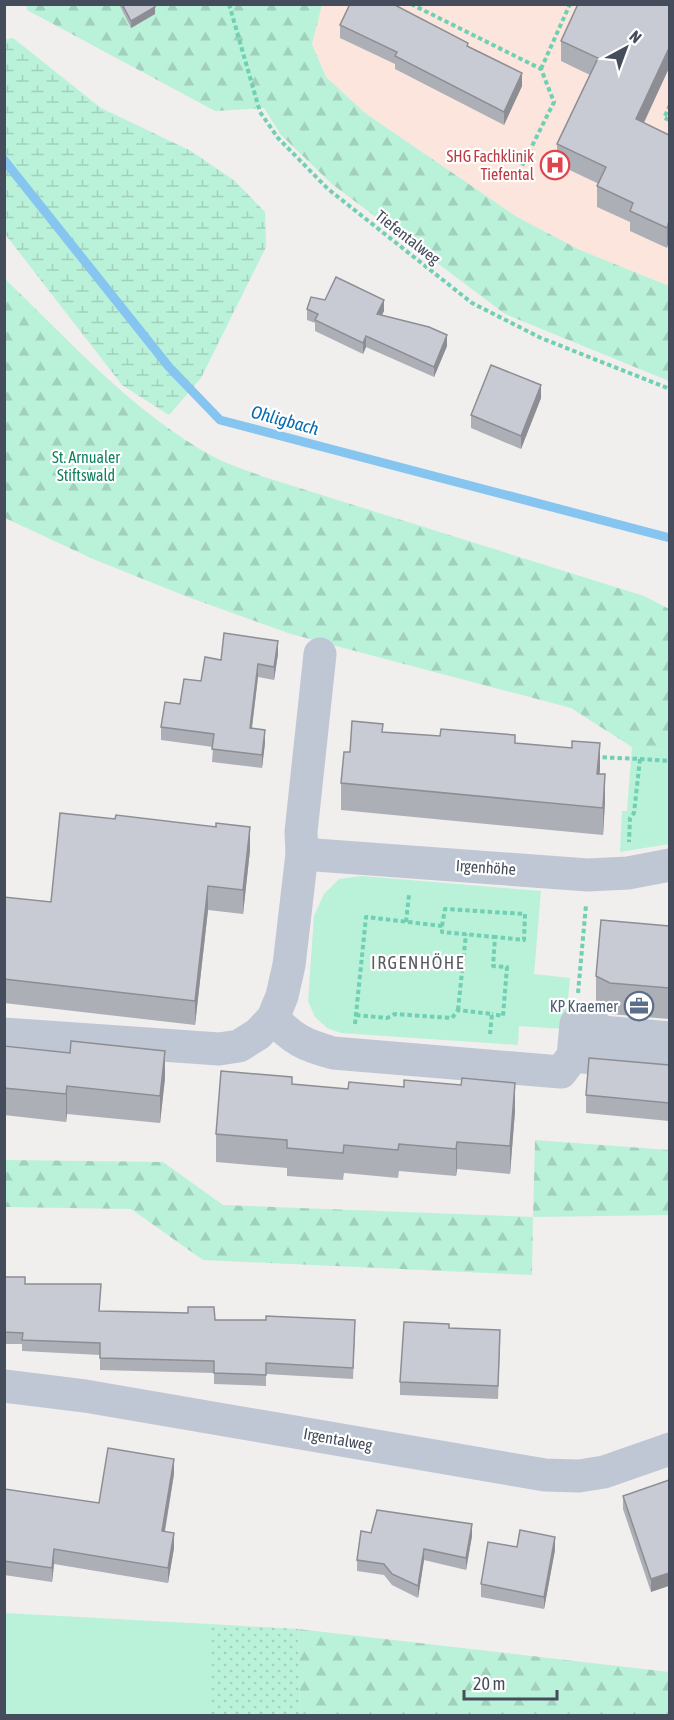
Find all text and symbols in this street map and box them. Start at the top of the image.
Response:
north arrow [596,18,656,78]
text: N [626,27,645,47]
place label: SHG Fachklinik Tiefental [447,147,535,183]
hospital icon: SHG Fachklinik Tiefental [539,149,571,181]
street label: Tiefentalweg [372,206,444,269]
water label: Ohligbach [249,401,321,439]
park label: St. Arnualer Stiftswald [52,448,120,484]
street label: Irgenhöhe [455,856,517,879]
district label: IRGENHÖHE [371,952,465,973]
office icon: KP Kraemer [623,990,655,1022]
place label: KP Kraemer [550,997,618,1015]
street label: Irgentalweg [302,1424,374,1455]
scale bar [464,1663,557,1701]
text: 20 m [473,1673,505,1694]

